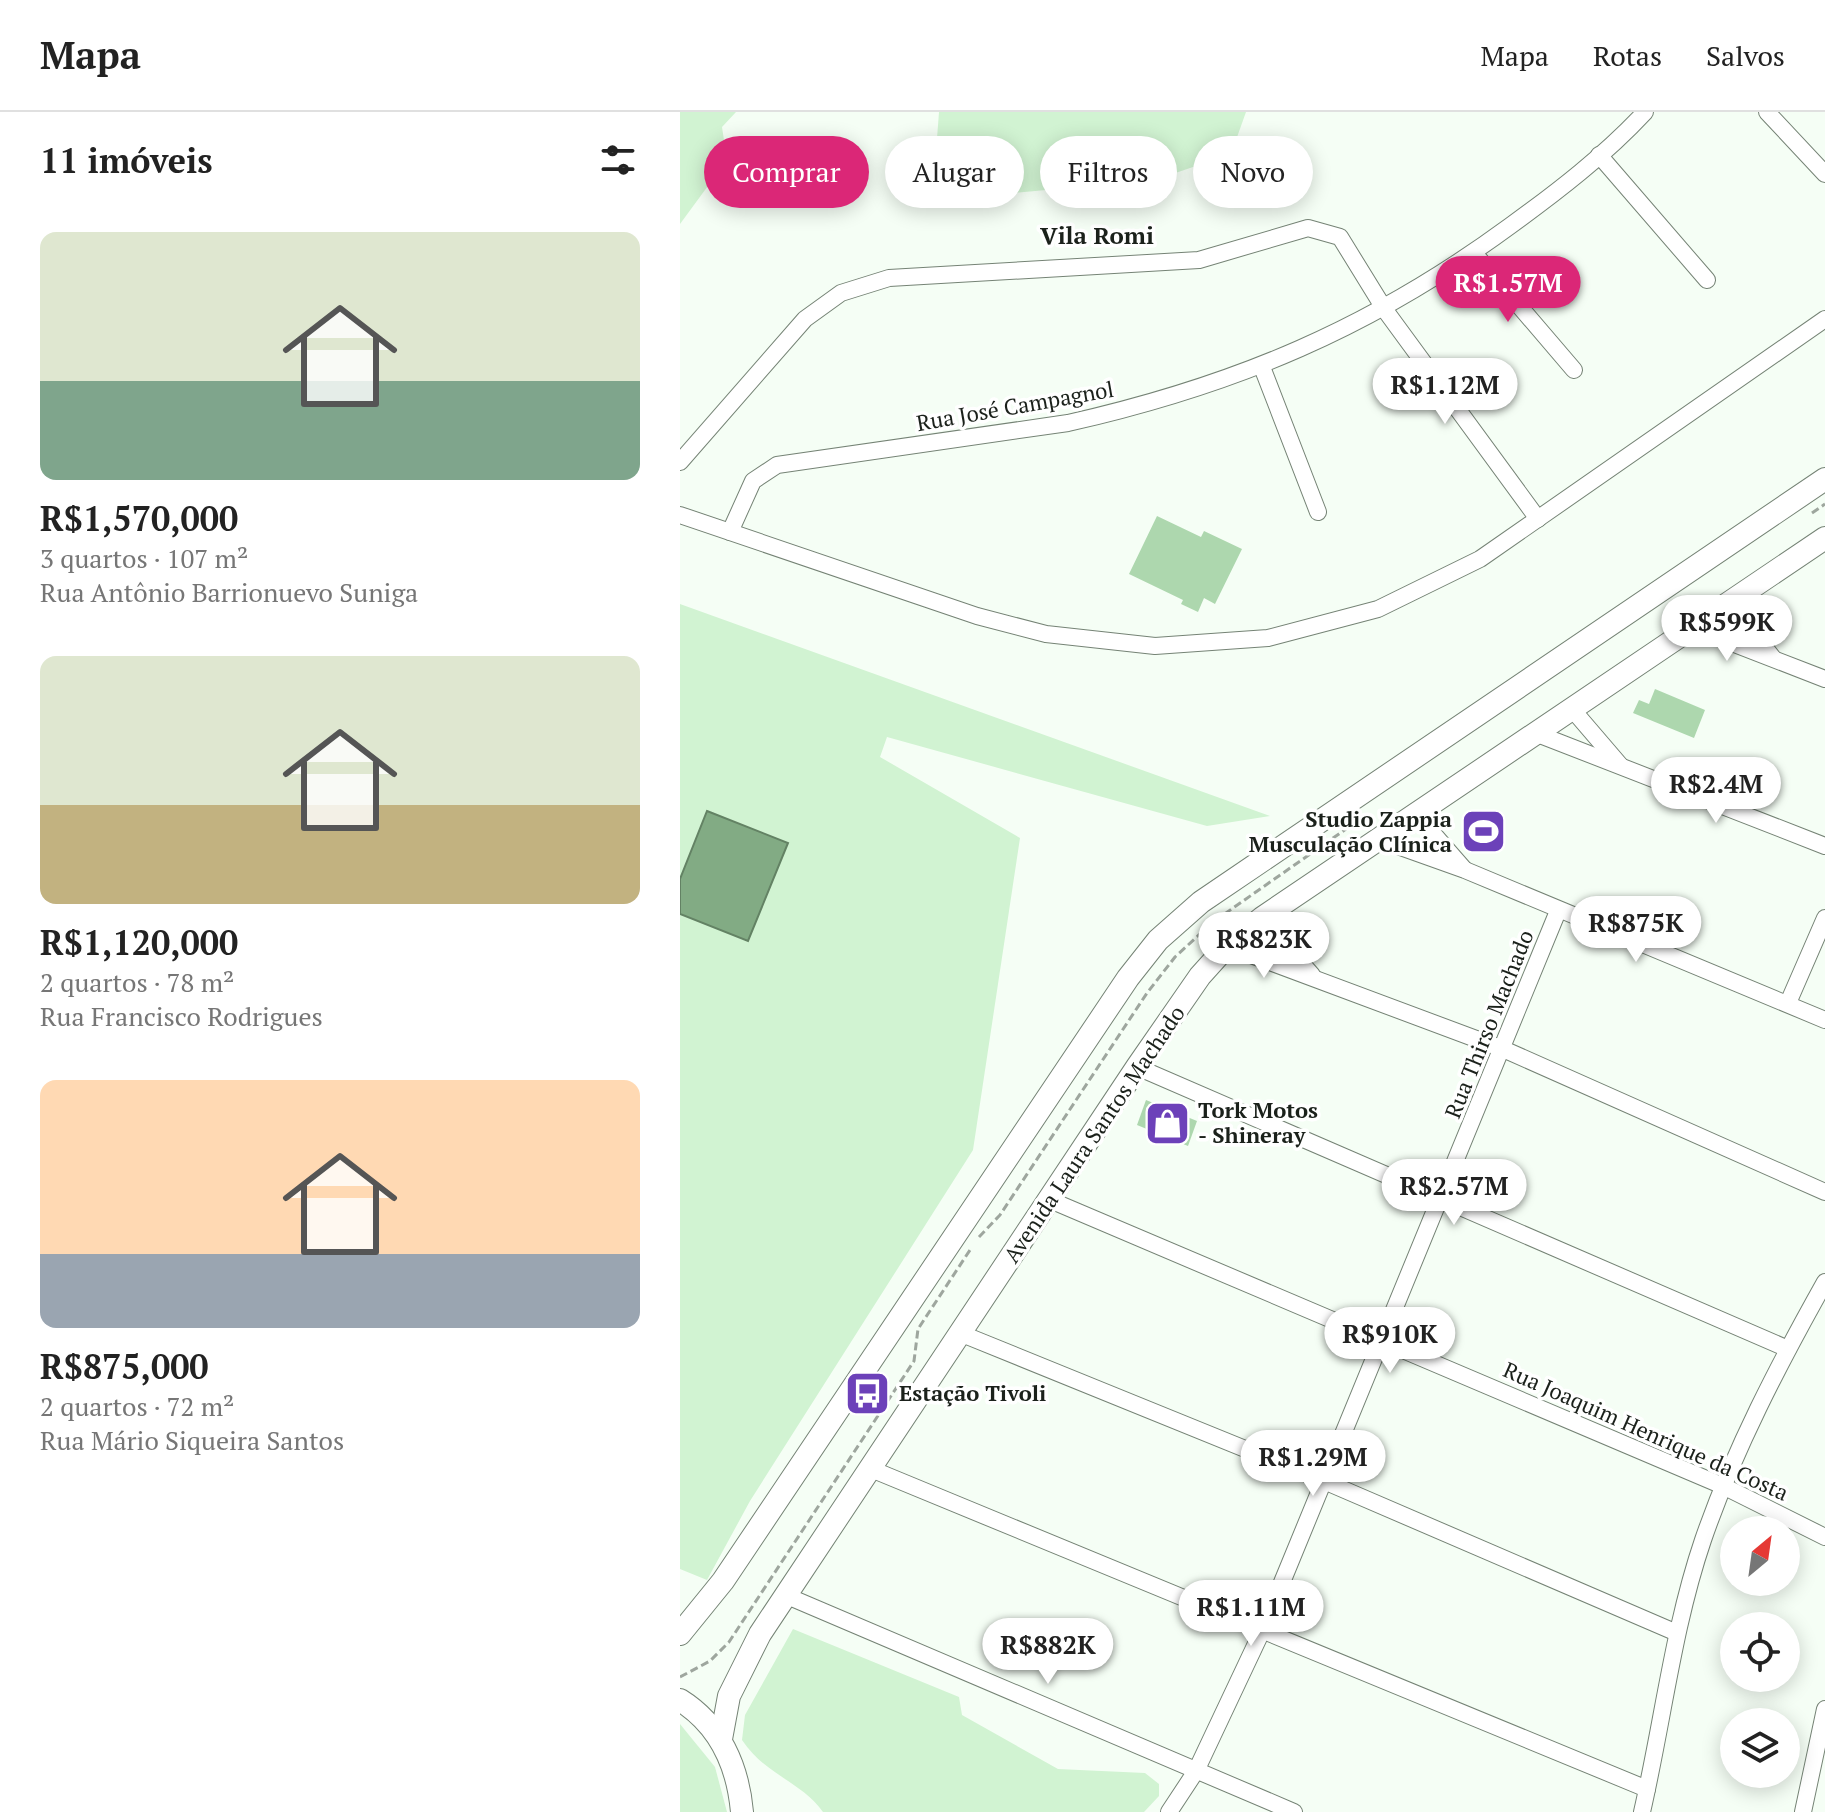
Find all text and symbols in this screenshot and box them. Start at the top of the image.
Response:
text: Mapa [40,30,141,80]
text: Mapa [1481,37,1549,74]
text: Rotas [1593,37,1662,74]
text: Salvos [1706,37,1785,74]
chip: Comprar [704,136,869,208]
chip: Alugar [885,136,1024,208]
chip: Filtros [1040,136,1177,208]
chip: Novo [1193,136,1313,208]
text: 11 imóveis [40,138,213,183]
icon: filters [596,138,640,182]
district label: Vila Romi [1040,219,1154,251]
pin: R$1.57M [1434,256,1582,324]
text: R$1.57M [1454,265,1562,299]
icon: home [268,284,412,428]
pin: R$1.12M [1371,358,1519,426]
text: R$1.12M [1391,367,1499,401]
street label: Rua José Campagnol [914,374,1116,437]
text: R$1,570,000 [40,496,238,541]
text: 3 quartos · 107 m² [40,541,248,575]
text: Rua Antônio Barrionuevo Suniga [40,575,418,609]
pin: R$599K [1662,595,1792,663]
text: R$599K [1679,604,1775,638]
icon: home [268,708,412,852]
pin: R$2.4M [1651,757,1781,825]
text: R$2.4M [1669,766,1763,800]
place label: Studio Zappia Musculação Clínica [1249,804,1452,858]
sports icon: Studio Zappia Musculação Clínica [1459,808,1507,856]
pin: R$875K [1571,896,1701,964]
text: R$875K [1588,905,1684,939]
pin: R$823K [1199,912,1329,980]
text: R$1,120,000 [40,920,238,965]
text: R$823K [1216,921,1312,955]
street label: Rua Thirso Machado [1438,925,1540,1122]
text: 2 quartos · 78 m² [40,965,234,999]
text: Rua Francisco Rodrigues [40,999,323,1033]
street label: Avenida Laura Santos Machado [996,999,1191,1268]
place label: Tork Motos - Shineray [1198,1095,1318,1149]
shop icon: Tork Motos - Shineray [1143,1099,1191,1147]
icon: home [268,1132,412,1276]
pin: R$2.57M [1380,1159,1528,1227]
text: R$2.57M [1400,1168,1508,1202]
pin: R$910K [1325,1307,1455,1375]
text: R$910K [1342,1316,1438,1350]
text: R$875,000 [40,1344,209,1389]
street label: Rua Joaquim Henrique da Costa [1499,1354,1793,1507]
bus stop icon: Estação Tivoli [844,1369,892,1417]
place label: Estação Tivoli [899,1378,1046,1407]
text: 2 quartos · 72 m² [40,1389,234,1423]
text: Rua Mário Siqueira Santos [40,1423,344,1457]
pin: R$1.29M [1239,1430,1387,1498]
text: R$1.29M [1259,1439,1367,1473]
north arrow [1720,1516,1800,1596]
map controls [1720,1516,1800,1788]
pin: R$1.11M [1177,1580,1325,1648]
text: R$1.11M [1197,1589,1305,1623]
button: locate [1720,1612,1800,1692]
pin: R$882K [983,1618,1113,1686]
text: R$882K [1000,1627,1096,1661]
button: layers [1720,1708,1800,1788]

